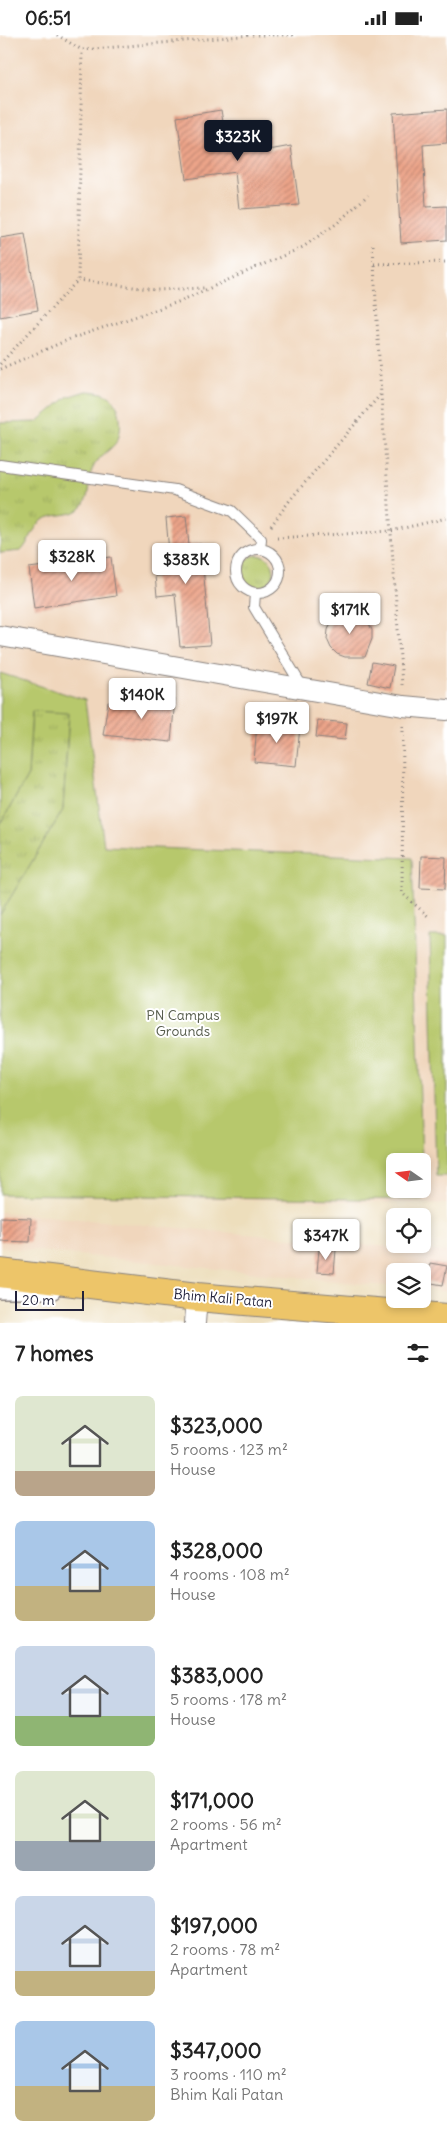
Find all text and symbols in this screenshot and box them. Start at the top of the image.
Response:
text: 06:51 [25,6,71,30]
pin: $323K [203,119,273,162]
text: $323K [215,126,261,146]
pin: $328K [37,539,107,582]
pin: $383K [151,543,221,585]
text: $328K [49,546,95,566]
text: $383K [163,549,209,569]
pin: $171K [315,593,385,635]
text: $171K [330,599,370,619]
pin: $140K [107,677,177,720]
text: $140K [120,684,164,704]
pin: $197K [242,701,312,744]
text: $197K [256,708,298,728]
park label: PN Campus Grounds [146,1006,220,1040]
north arrow [386,1153,431,1197]
map controls [386,1153,431,1308]
button: locate [386,1208,431,1253]
pin: $347K [291,1219,361,1261]
text: $347K [304,1225,348,1245]
button: layers [386,1263,431,1308]
street label: Bhim Kali Patan [173,1285,273,1311]
scale bar [15,1288,84,1311]
text: 20 m [22,1291,55,1309]
icon: filters [404,1339,432,1367]
text: 7 homes [15,1340,94,1367]
text: $323,000 [170,1412,263,1439]
icon: home [55,1416,115,1476]
text: 5 rooms · 123 m² [170,1439,288,1459]
text: House [170,1459,216,1479]
text: $328,000 [170,1537,263,1564]
icon: home [55,1541,115,1601]
text: 4 rooms · 108 m² [170,1564,290,1584]
text: House [170,1584,216,1604]
text: $383,000 [170,1662,263,1689]
icon: home [55,1666,115,1726]
text: 5 rooms · 178 m² [170,1689,287,1709]
text: House [170,1709,216,1729]
text: $171,000 [170,1787,254,1814]
icon: home [55,1791,115,1851]
text: 2 rooms · 56 m² [170,1814,282,1834]
text: Apartment [170,1834,248,1854]
text: $197,000 [170,1912,258,1939]
icon: home [55,1916,115,1976]
text: 2 rooms · 78 m² [170,1939,280,1959]
text: Apartment [170,1959,248,1979]
text: $347,000 [170,2037,262,2064]
icon: home [55,2041,115,2101]
text: 3 rooms · 110 m² [170,2064,287,2084]
text: Bhim Kali Patan [170,2084,283,2104]

